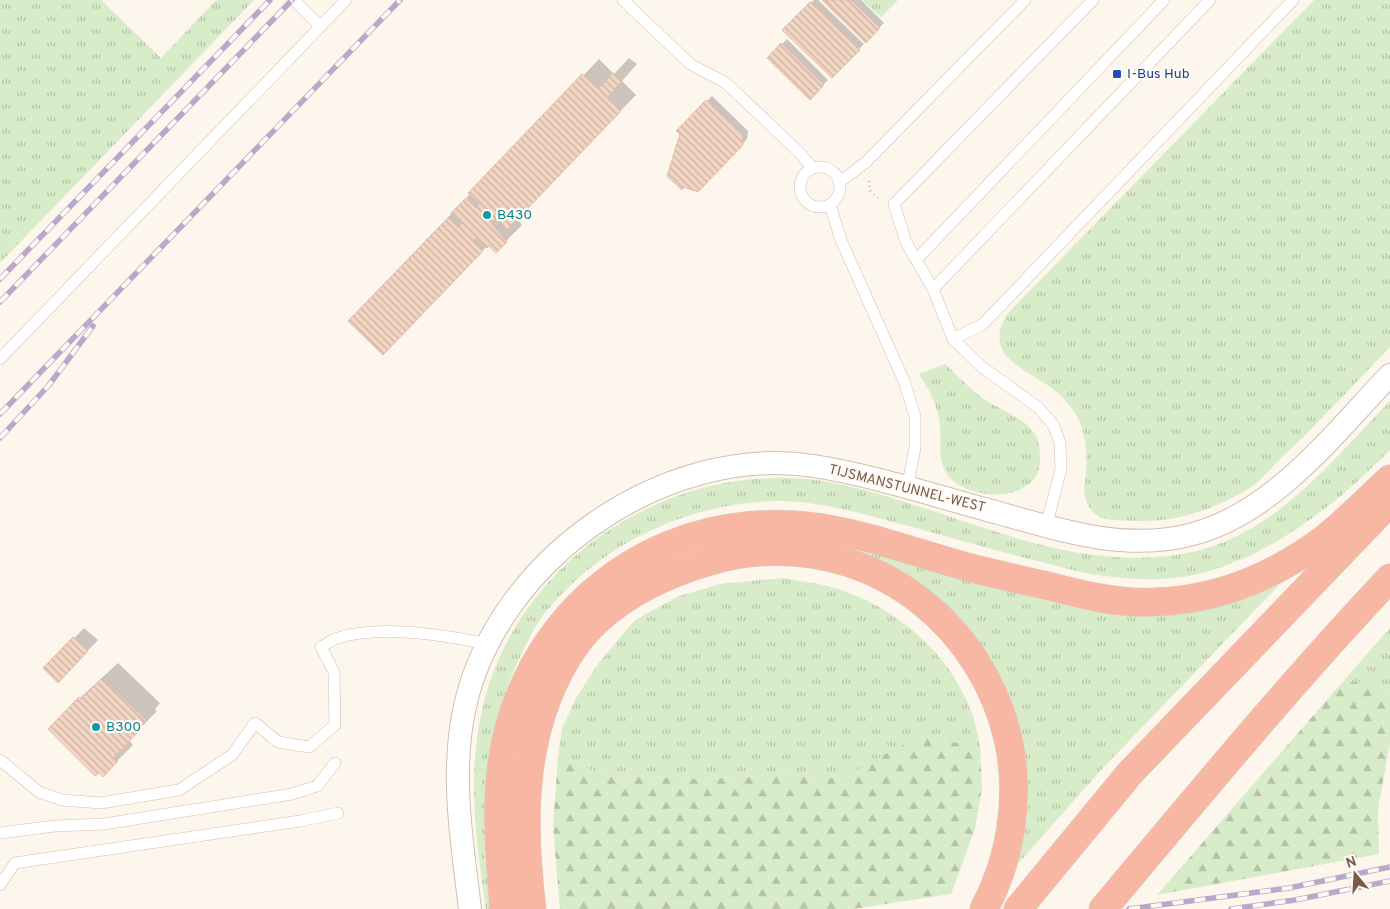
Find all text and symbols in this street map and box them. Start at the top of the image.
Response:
place label: I-Bus Hub [1127,66,1190,83]
marker: I-Bus Hub [1111,68,1123,80]
place label: B430 [497,207,532,224]
marker: B430 [481,209,493,221]
street label: TIJSMANSTUNNEL-WEST [827,461,987,517]
place label: B300 [106,719,141,736]
marker: B300 [90,721,102,733]
north arrow [1330,849,1380,899]
text: N [1344,853,1359,873]

